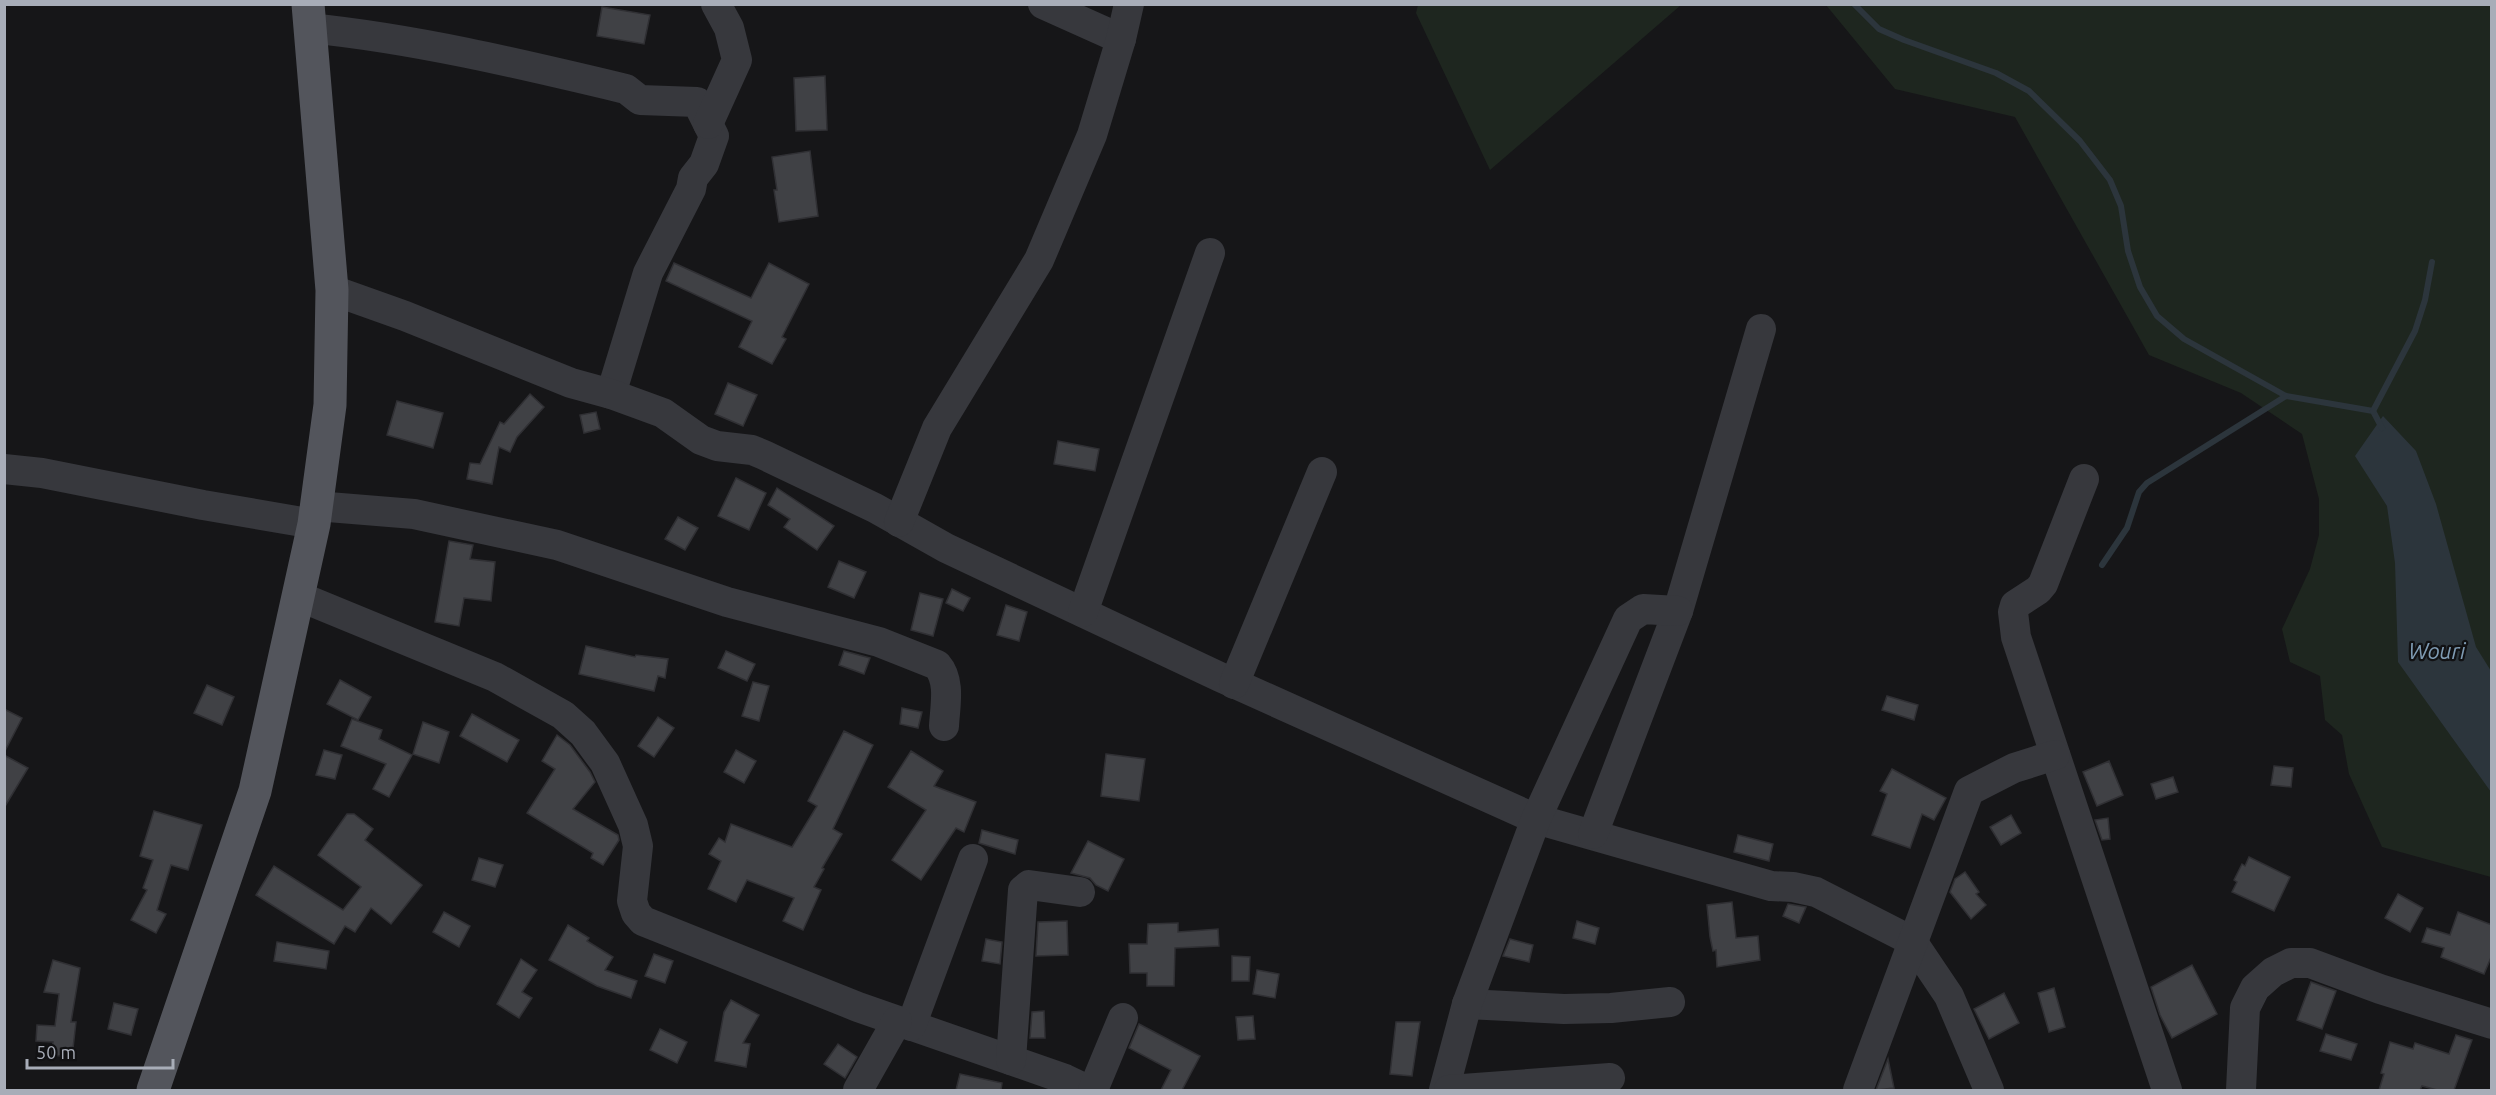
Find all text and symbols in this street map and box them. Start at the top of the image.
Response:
water label: Wouri [2409,638,2467,663]
scale bar [27,1032,172,1070]
text: 50 m [36,1042,76,1062]

